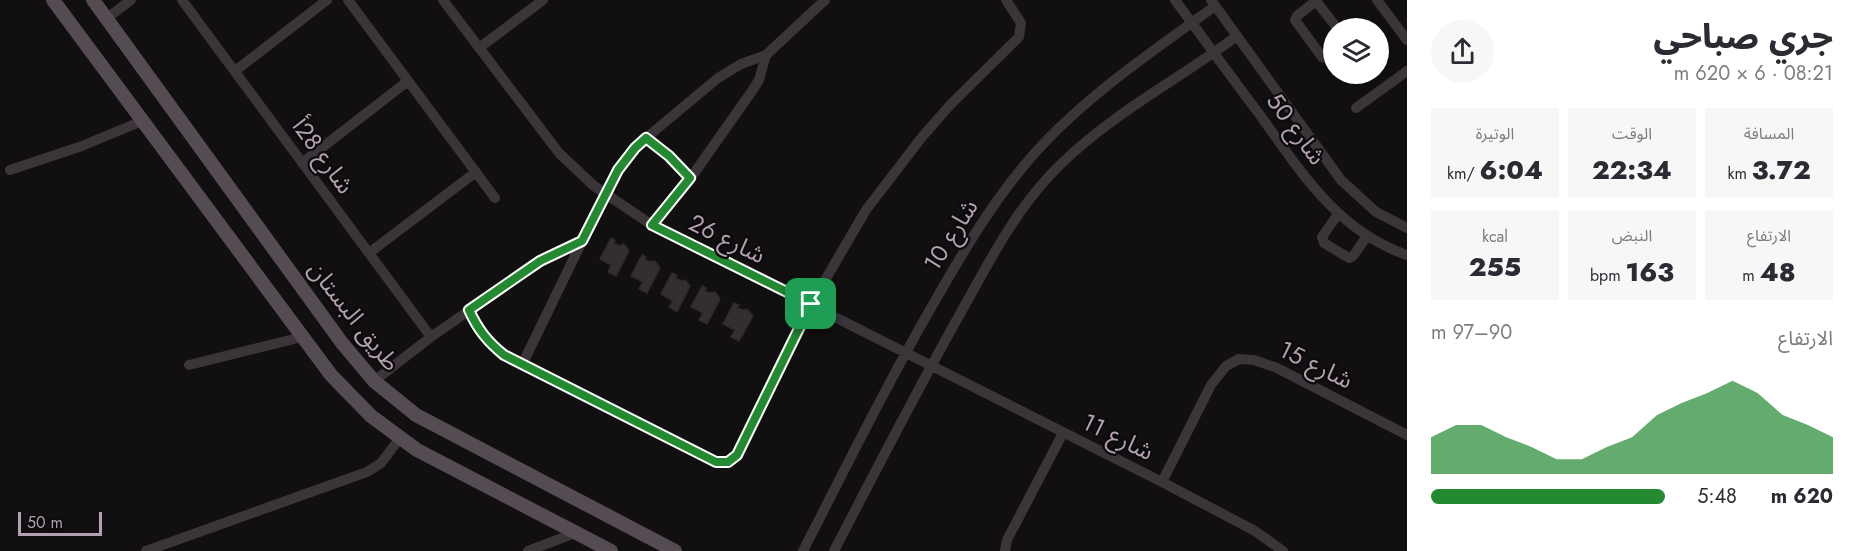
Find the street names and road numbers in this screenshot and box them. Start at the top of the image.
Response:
street label: شارع 50 [1258,85,1335,172]
street label: شارع 28أ [284,110,363,201]
street label: شارع 10 [915,192,986,278]
street label: شارع 26 [683,205,772,272]
street label: طريق البستان [300,253,409,378]
street label: شارع 15 [1273,332,1359,397]
street label: شارع 11 [1077,404,1160,469]

